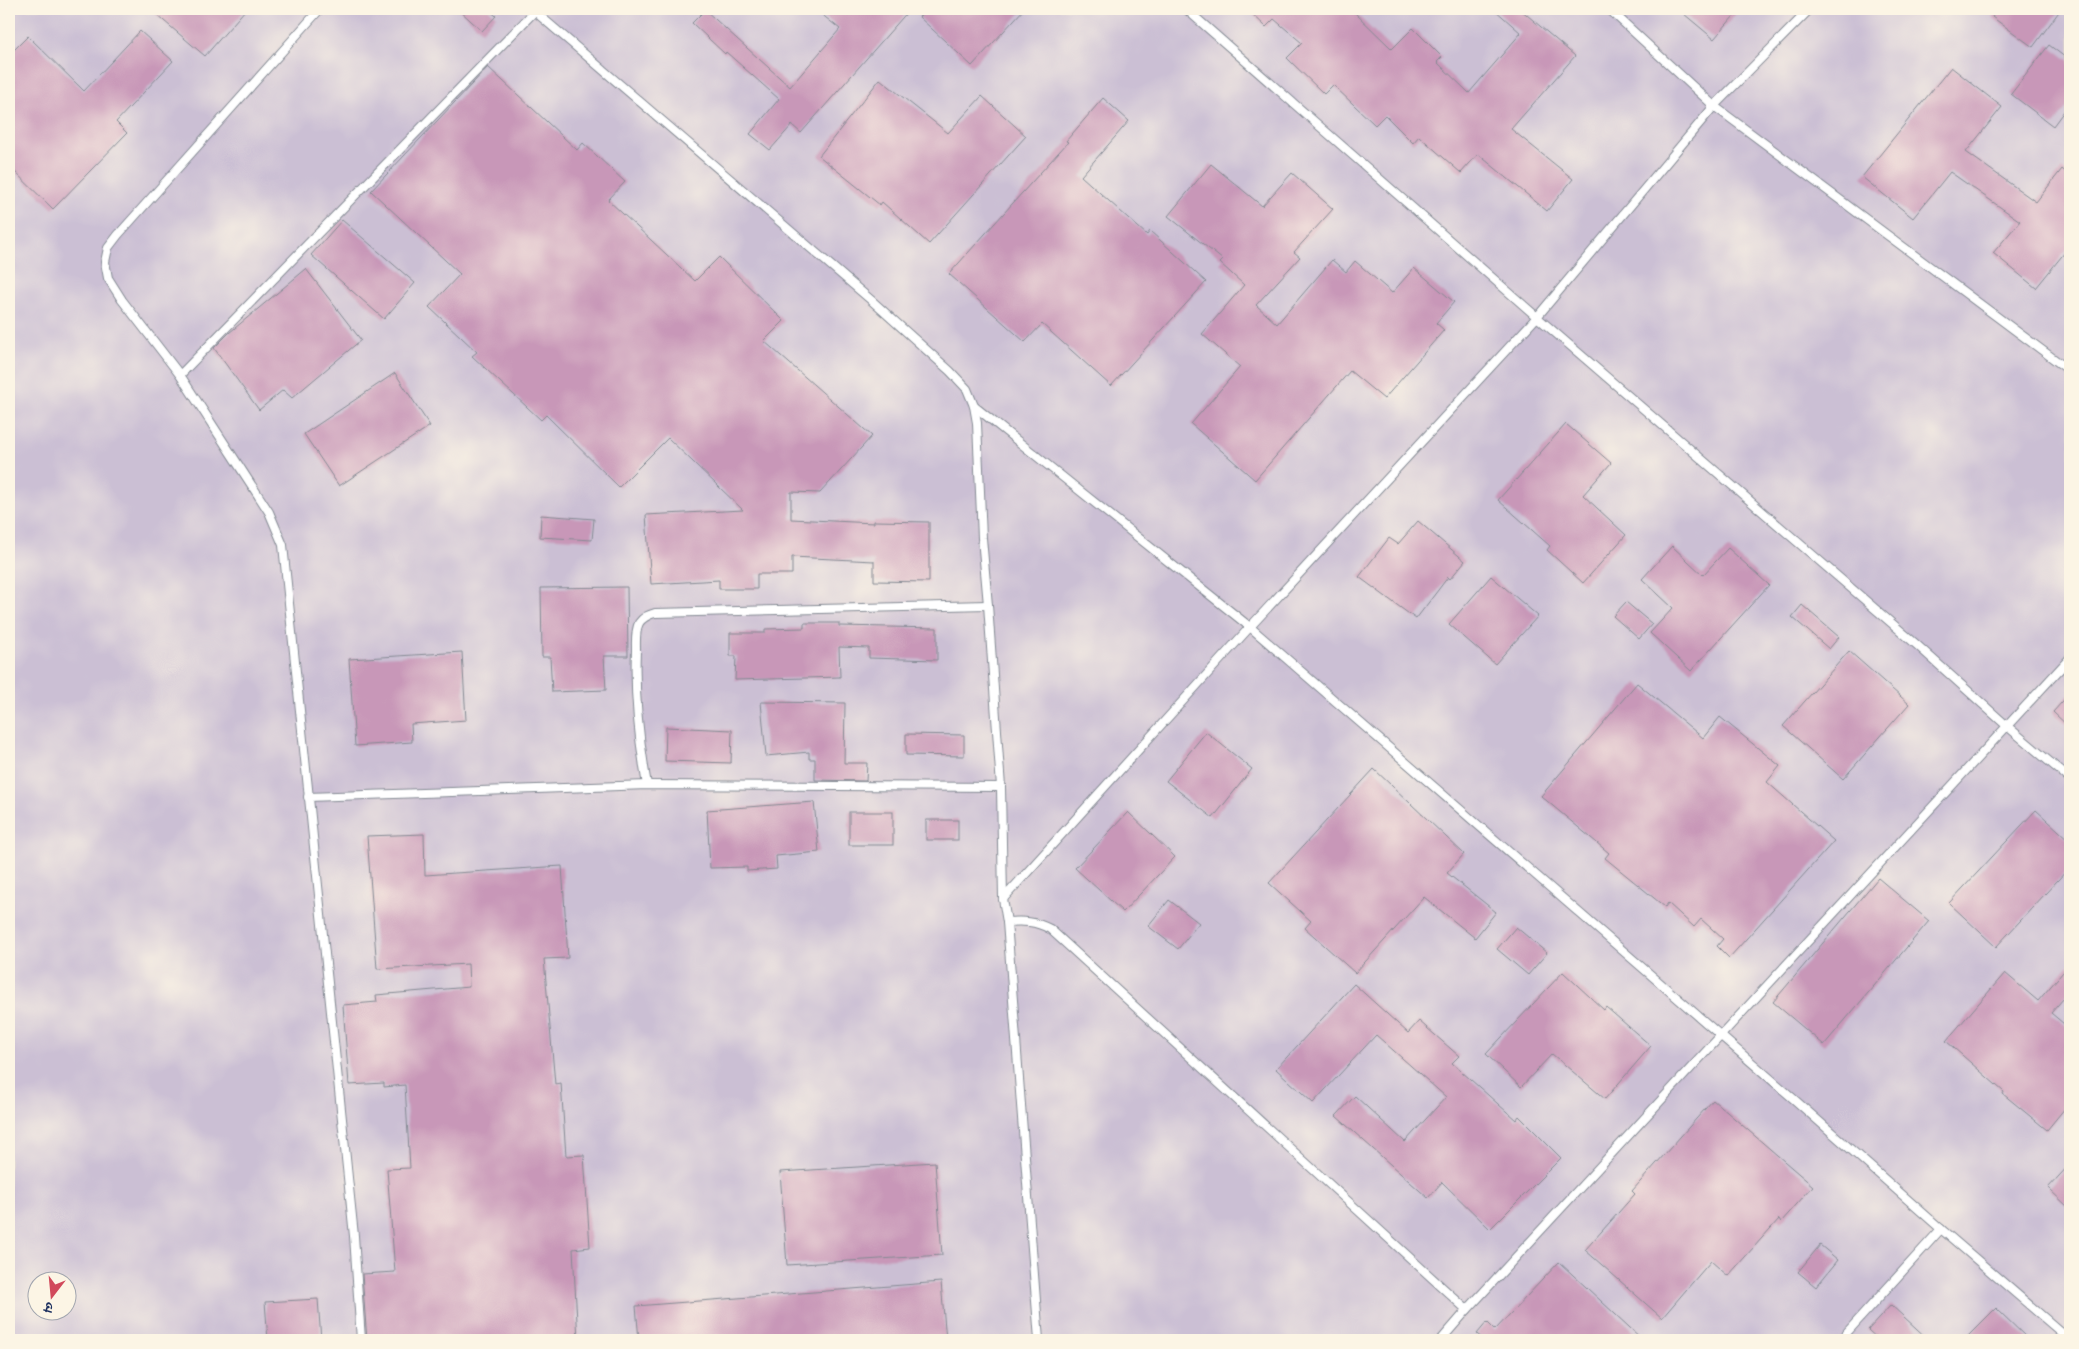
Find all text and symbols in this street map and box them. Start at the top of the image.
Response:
north arrow [28,1272,78,1322]
text: उ [41,1296,57,1318]

